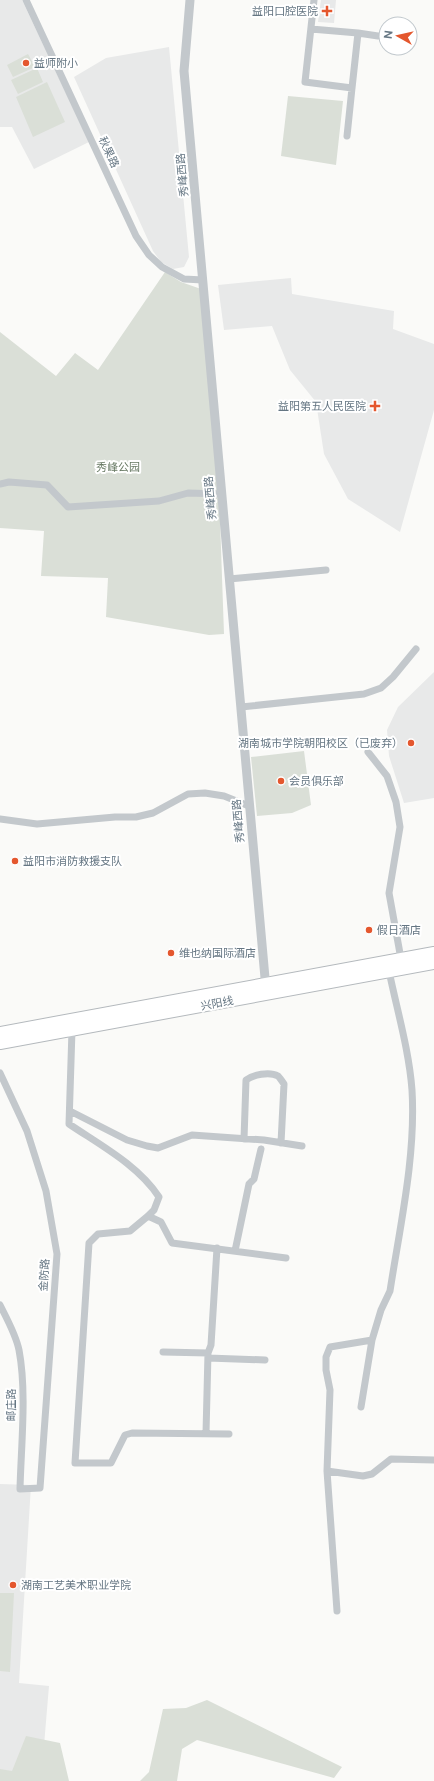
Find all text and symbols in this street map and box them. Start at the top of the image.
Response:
place label: 益阳口腔医院 [252,5,318,17]
marker: 益阳口腔医院 [321,5,333,17]
north arrow [378,16,418,56]
text: N [382,30,395,40]
place label: 益师附小 [34,57,78,69]
marker: 益师附小 [21,58,31,68]
street label: 秋果路 [97,135,121,169]
street label: 秀峰西路 [174,153,190,197]
place label: 益阳第五人民医院 [278,400,366,412]
marker: 益阳第五人民医院 [369,400,381,412]
park label: 秀峰公园 [96,461,140,473]
street label: 秀峰西路 [202,476,218,520]
place label: 湖南城市学院朝阳校区（已废弃） [238,737,403,749]
marker: 湖南城市学院朝阳校区（已废弃） [406,738,416,748]
place label: 会员俱乐部 [289,775,344,787]
marker: 会员俱乐部 [276,776,286,786]
street label: 秀峰西路 [230,799,246,843]
place label: 益阳市消防救援支队 [23,855,122,867]
marker: 益阳市消防救援支队 [10,856,20,866]
place label: 假日酒店 [377,924,421,936]
marker: 假日酒店 [364,925,374,935]
place label: 维也纳国际酒店 [179,947,256,959]
marker: 维也纳国际酒店 [166,948,176,958]
street label: 兴阳线 [200,994,234,1012]
street label: 金防路 [37,1258,51,1292]
street label: 邮庄路 [5,1389,17,1422]
place label: 湖南工艺美术职业学院 [21,1579,131,1591]
marker: 湖南工艺美术职业学院 [8,1580,18,1590]

